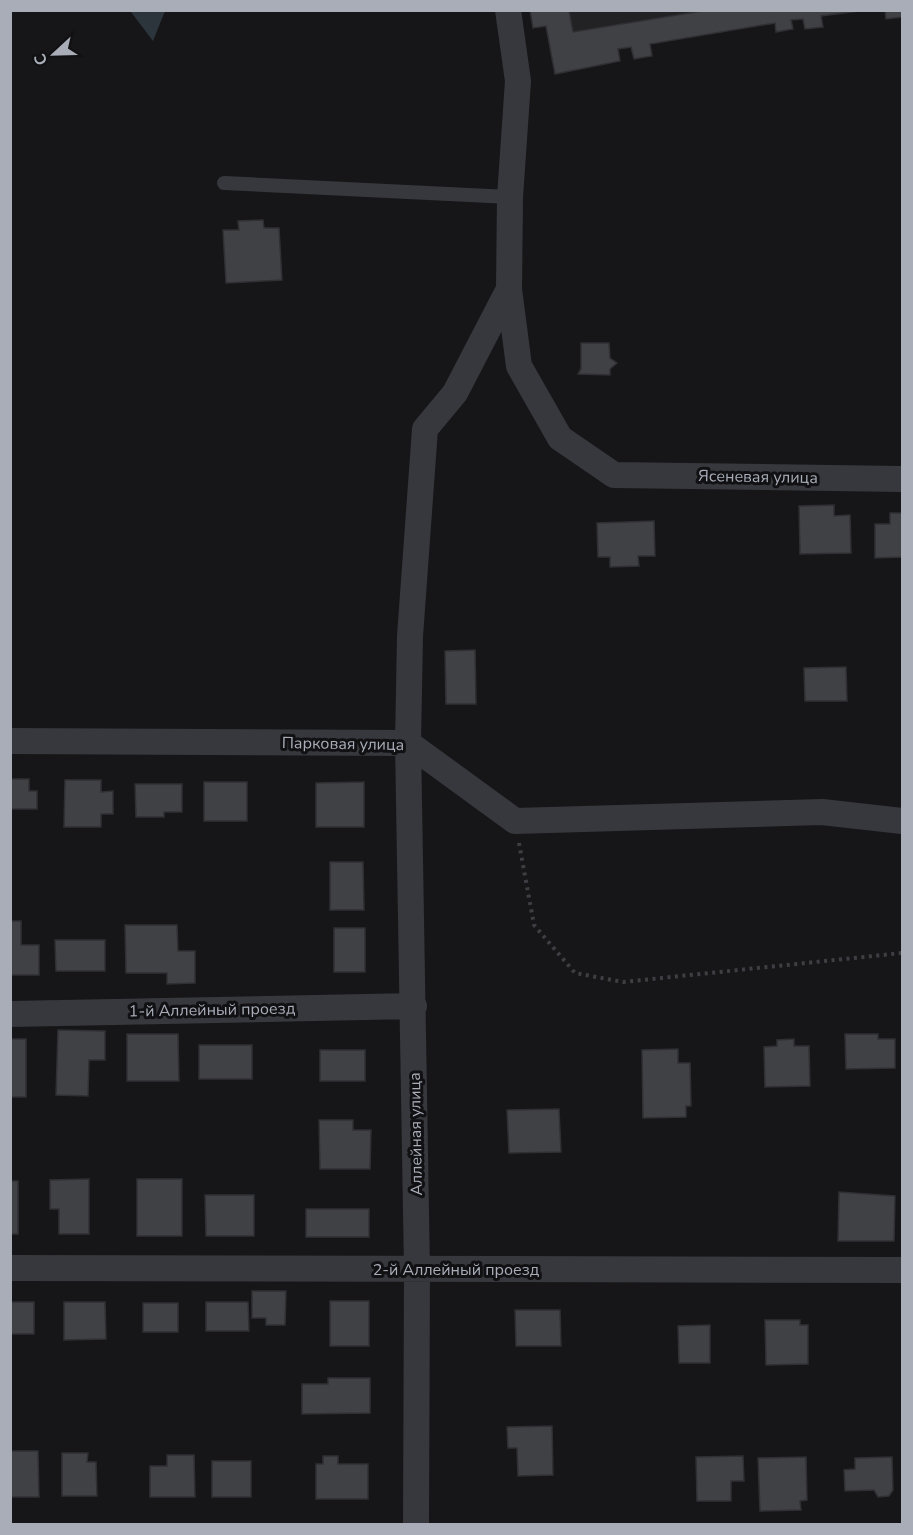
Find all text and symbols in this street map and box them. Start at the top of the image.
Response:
north arrow [24,24,84,84]
text: С [29,50,53,68]
street label: Ясеневая улица [698,465,818,489]
street label: Парковая улица [282,732,404,756]
street label: 1-й Аллейный проезд [129,998,296,1022]
street label: Аллейная улица [404,1072,428,1196]
street label: 2-й Аллейный проезд [373,1259,540,1281]

